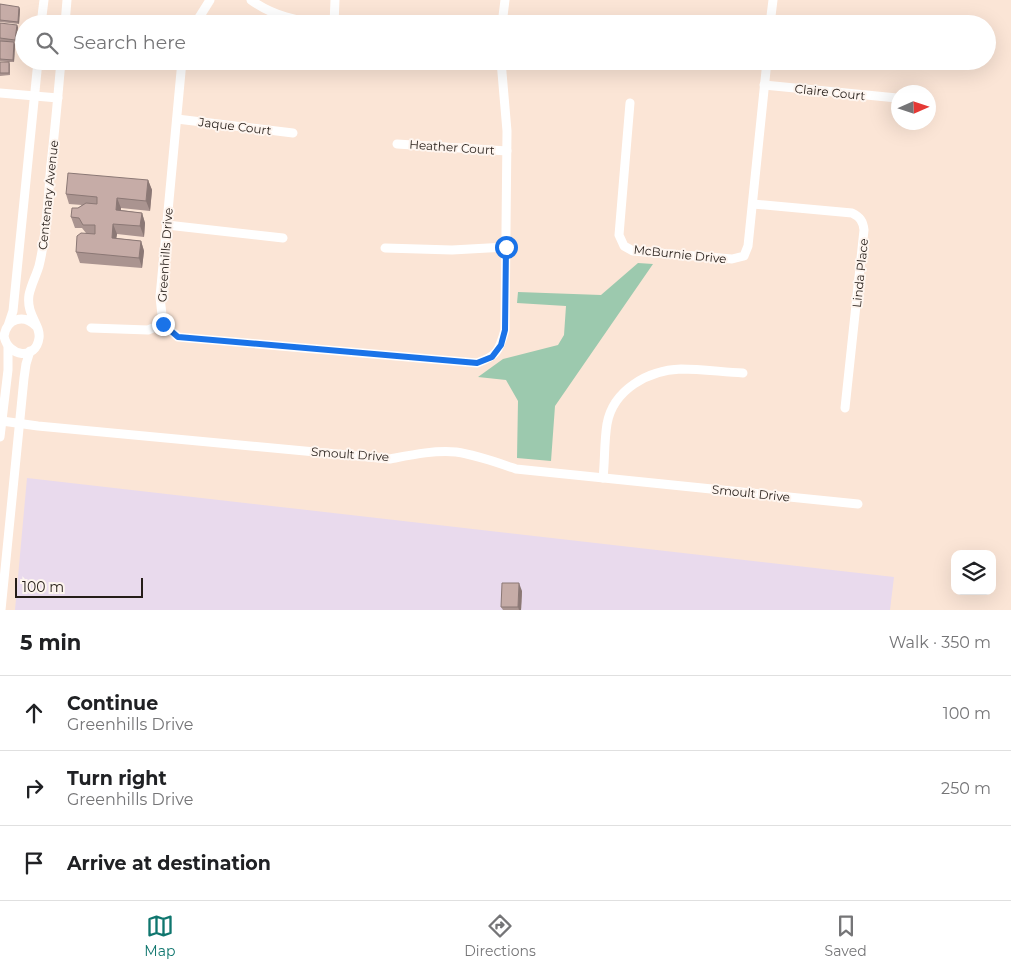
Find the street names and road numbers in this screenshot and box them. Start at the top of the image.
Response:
street label: Claire Court [794,81,866,103]
street label: Jaque Court [197,114,272,138]
street label: Heather Court [409,137,495,157]
street label: Centenary Avenue [35,139,61,251]
street label: Greenhills Drive [154,207,176,303]
street label: Linda Place [849,238,871,308]
street label: McBurnie Drive [633,242,727,266]
street label: Smoult Drive [310,444,390,464]
street label: Smoult Drive [711,481,791,505]

